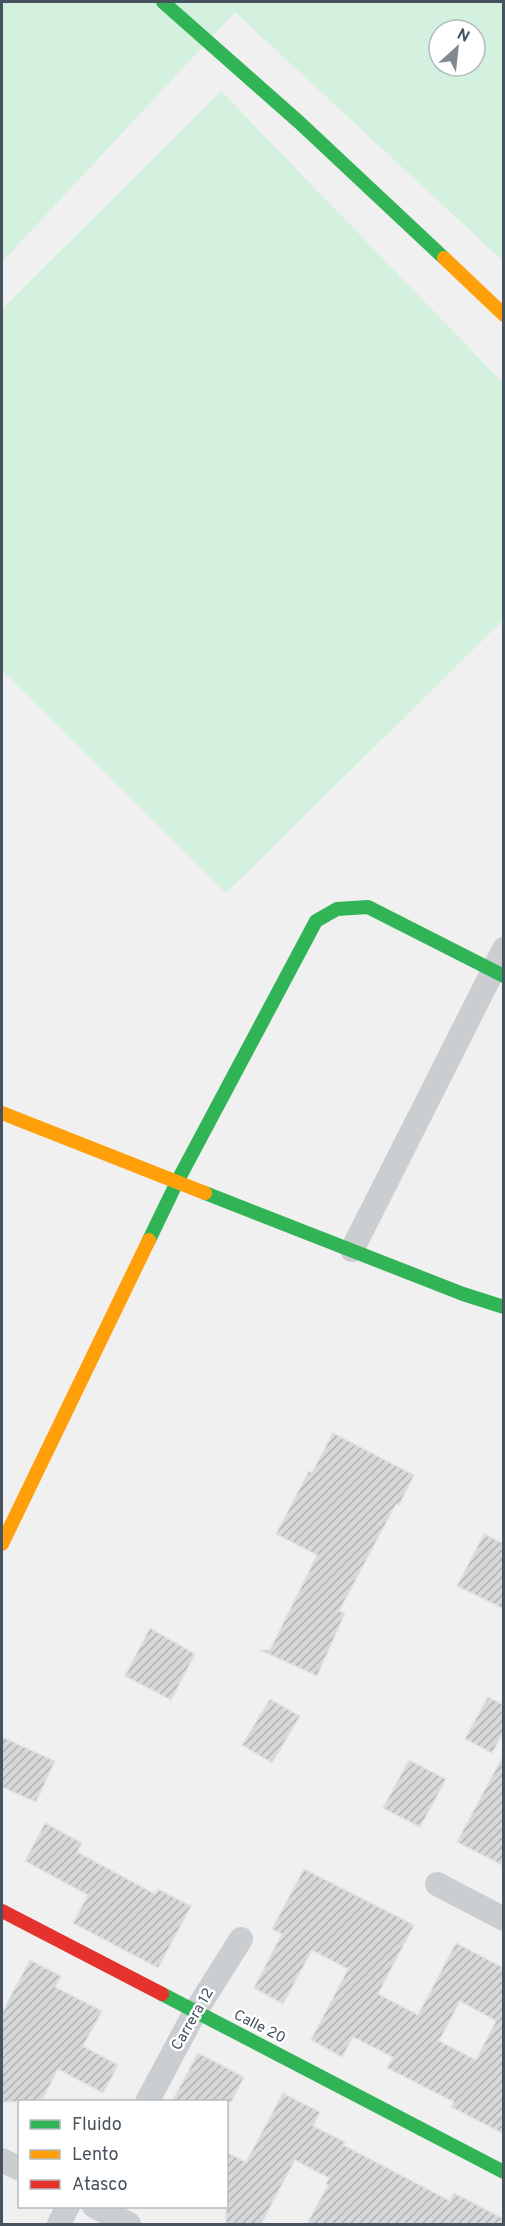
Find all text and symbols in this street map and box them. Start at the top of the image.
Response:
north arrow [427,18,487,78]
text: N [453,25,473,48]
street label: Carrera 12 [168,1985,219,2054]
street label: Calle 20 [230,2006,289,2048]
legend [18,2100,228,2208]
text: Fluido [72,2114,122,2137]
text: Lento [72,2144,118,2167]
text: Atasco [72,2174,128,2197]

